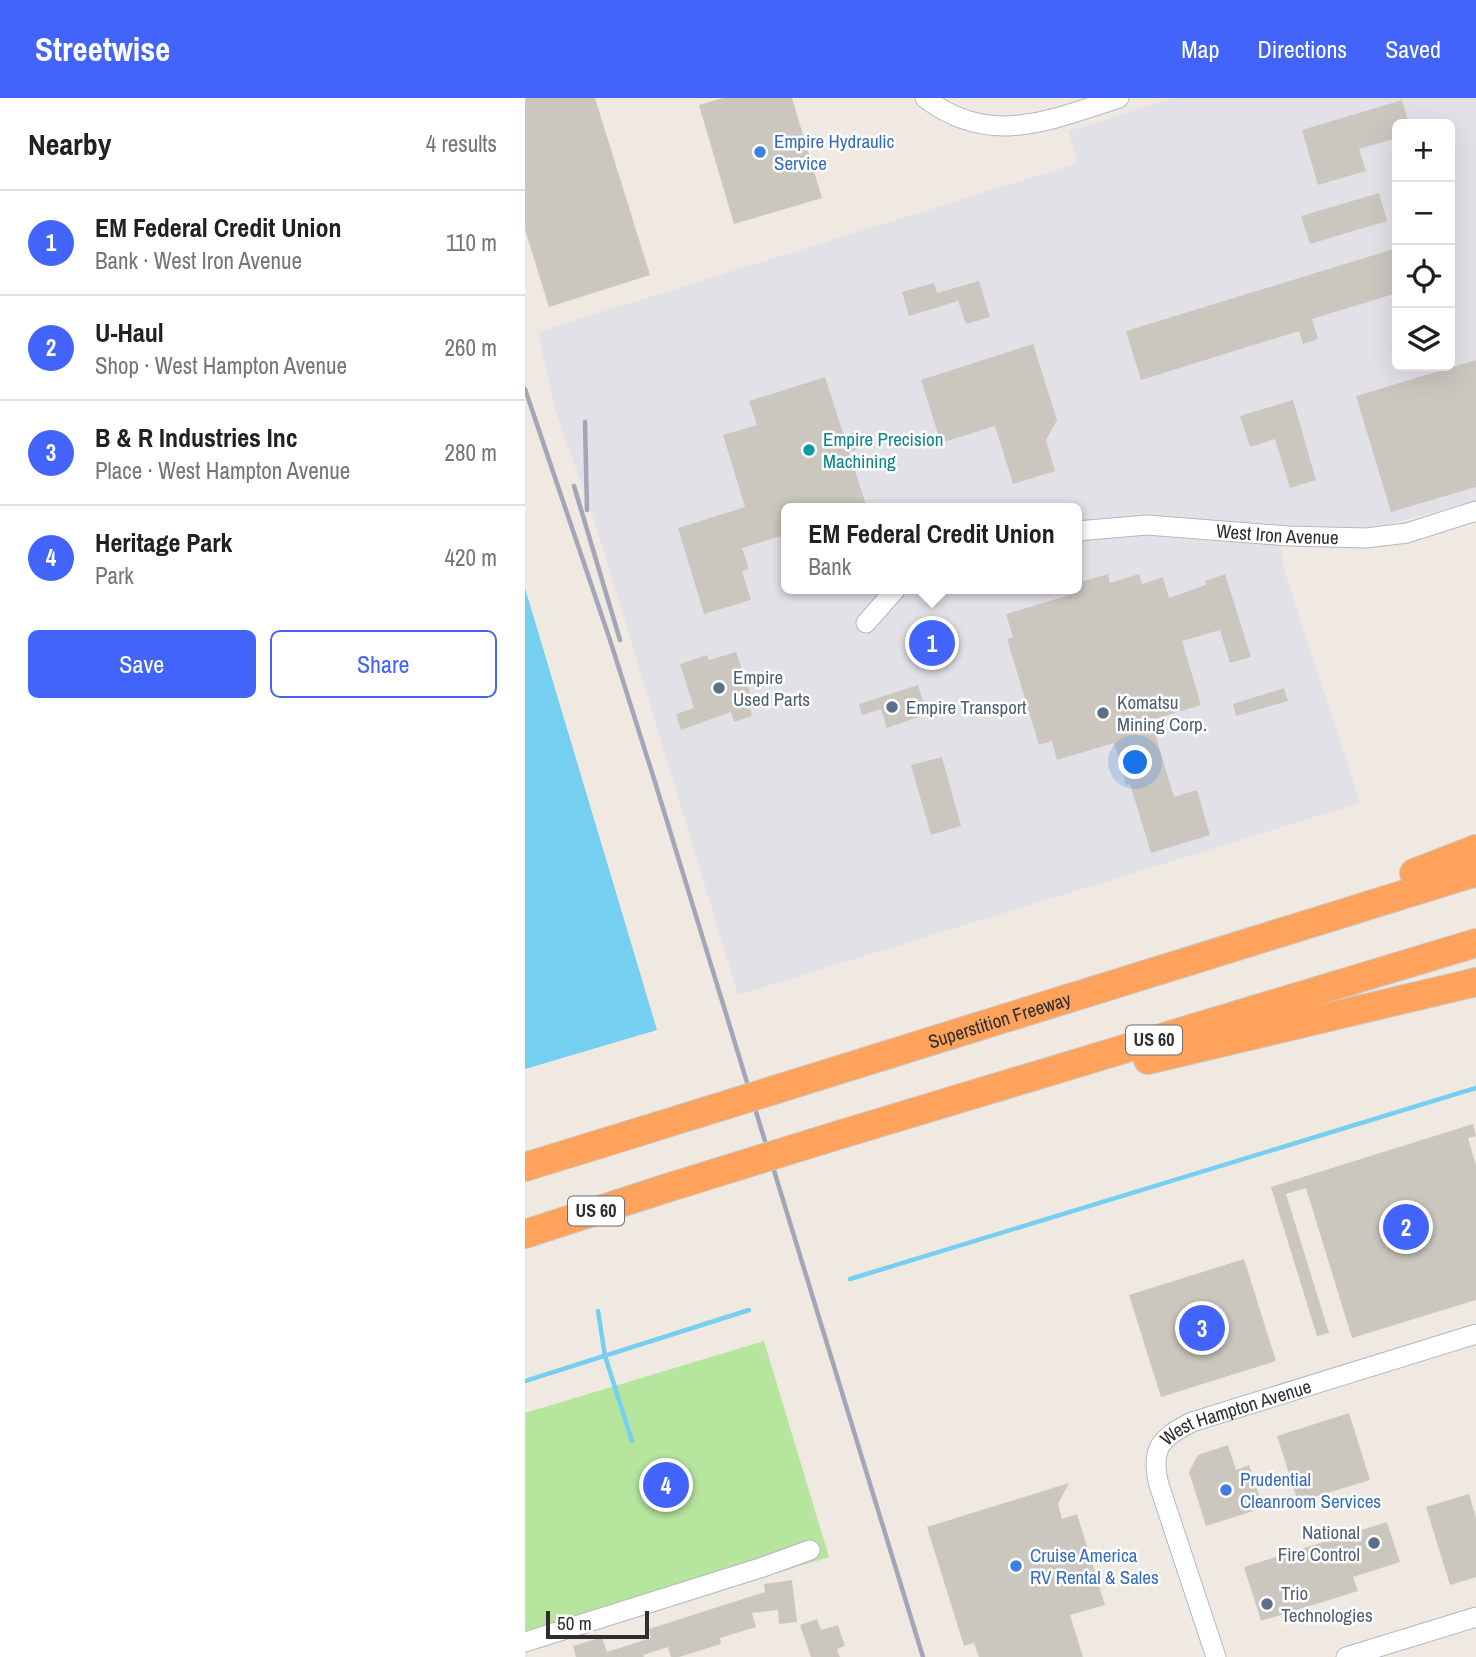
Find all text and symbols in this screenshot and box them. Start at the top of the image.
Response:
text: Streetwise [35,27,170,71]
text: Map [1181,33,1219,65]
text: Directions [1257,33,1347,65]
text: Saved [1385,33,1441,65]
map controls [1392,119,1455,371]
button: + [1392,119,1455,182]
text: Nearby [28,124,111,164]
text: 4 results [426,128,497,159]
place label: Empire Hydraulic Service [774,128,895,176]
marker: Empire Hydraulic Service [752,144,768,160]
button: − [1392,182,1455,245]
text: EM Federal Credit Union [95,210,342,245]
text: 1 [46,227,56,258]
text: 110 m [446,227,497,258]
text: Bank · West Iron Avenue [95,245,302,276]
button: locate [1392,245,1455,308]
button: layers [1392,308,1455,371]
text: U-Haul [95,315,164,350]
text: 2 [46,332,56,363]
text: 260 m [445,332,497,363]
text: Shop · West Hampton Avenue [95,350,347,381]
text: B & R Industries Inc [95,420,298,455]
place label: Empire Precision Machining [823,426,943,474]
text: 3 [46,437,56,468]
text: 280 m [445,437,497,468]
marker: Empire Precision Machining [801,442,817,458]
text: Place · West Hampton Avenue [95,455,350,486]
popup [781,503,1082,594]
text: EM Federal Credit Union [808,516,1055,551]
street label: West Iron Avenue [1215,517,1339,550]
text: Heritage Park [95,525,232,560]
text: 4 [46,542,56,573]
text: 420 m [445,542,497,573]
text: Bank [808,551,851,582]
text: Park [95,560,134,591]
pin: 1 [909,617,955,669]
button: Save [28,630,256,698]
button: Share [270,630,497,698]
place label: Empire Used Parts [733,664,810,712]
marker: Empire Used Parts [711,680,727,696]
place label: Komatsu Mining Corp. [1117,689,1207,737]
place label: Empire Transport [906,694,1027,720]
marker: Empire Transport [884,699,900,715]
marker: Komatsu Mining Corp. [1095,705,1111,721]
your location [1118,745,1152,779]
street label: Superstition Freeway [925,985,1074,1054]
road number: US 60 [1126,1026,1182,1055]
road number: US 60 [568,1196,624,1226]
pin: 2 [1383,1201,1429,1253]
pin: 3 [1179,1302,1225,1354]
street label: West Hampton Avenue [1154,1373,1314,1451]
pin: 4 [643,1459,689,1511]
place label: Prudential Cleanroom Services [1240,1466,1381,1514]
marker: Prudential Cleanroom Services [1218,1482,1234,1498]
place label: National Fire Control [1278,1519,1360,1567]
marker: National Fire Control [1366,1535,1382,1551]
place label: Cruise America RV Rental & Sales [1030,1542,1159,1590]
marker: Cruise America RV Rental & Sales [1008,1558,1024,1574]
place label: Trio Technologies [1281,1580,1373,1628]
marker: Trio Technologies [1259,1596,1275,1612]
scale bar [546,1608,649,1640]
text: 50 m [557,1610,592,1636]

